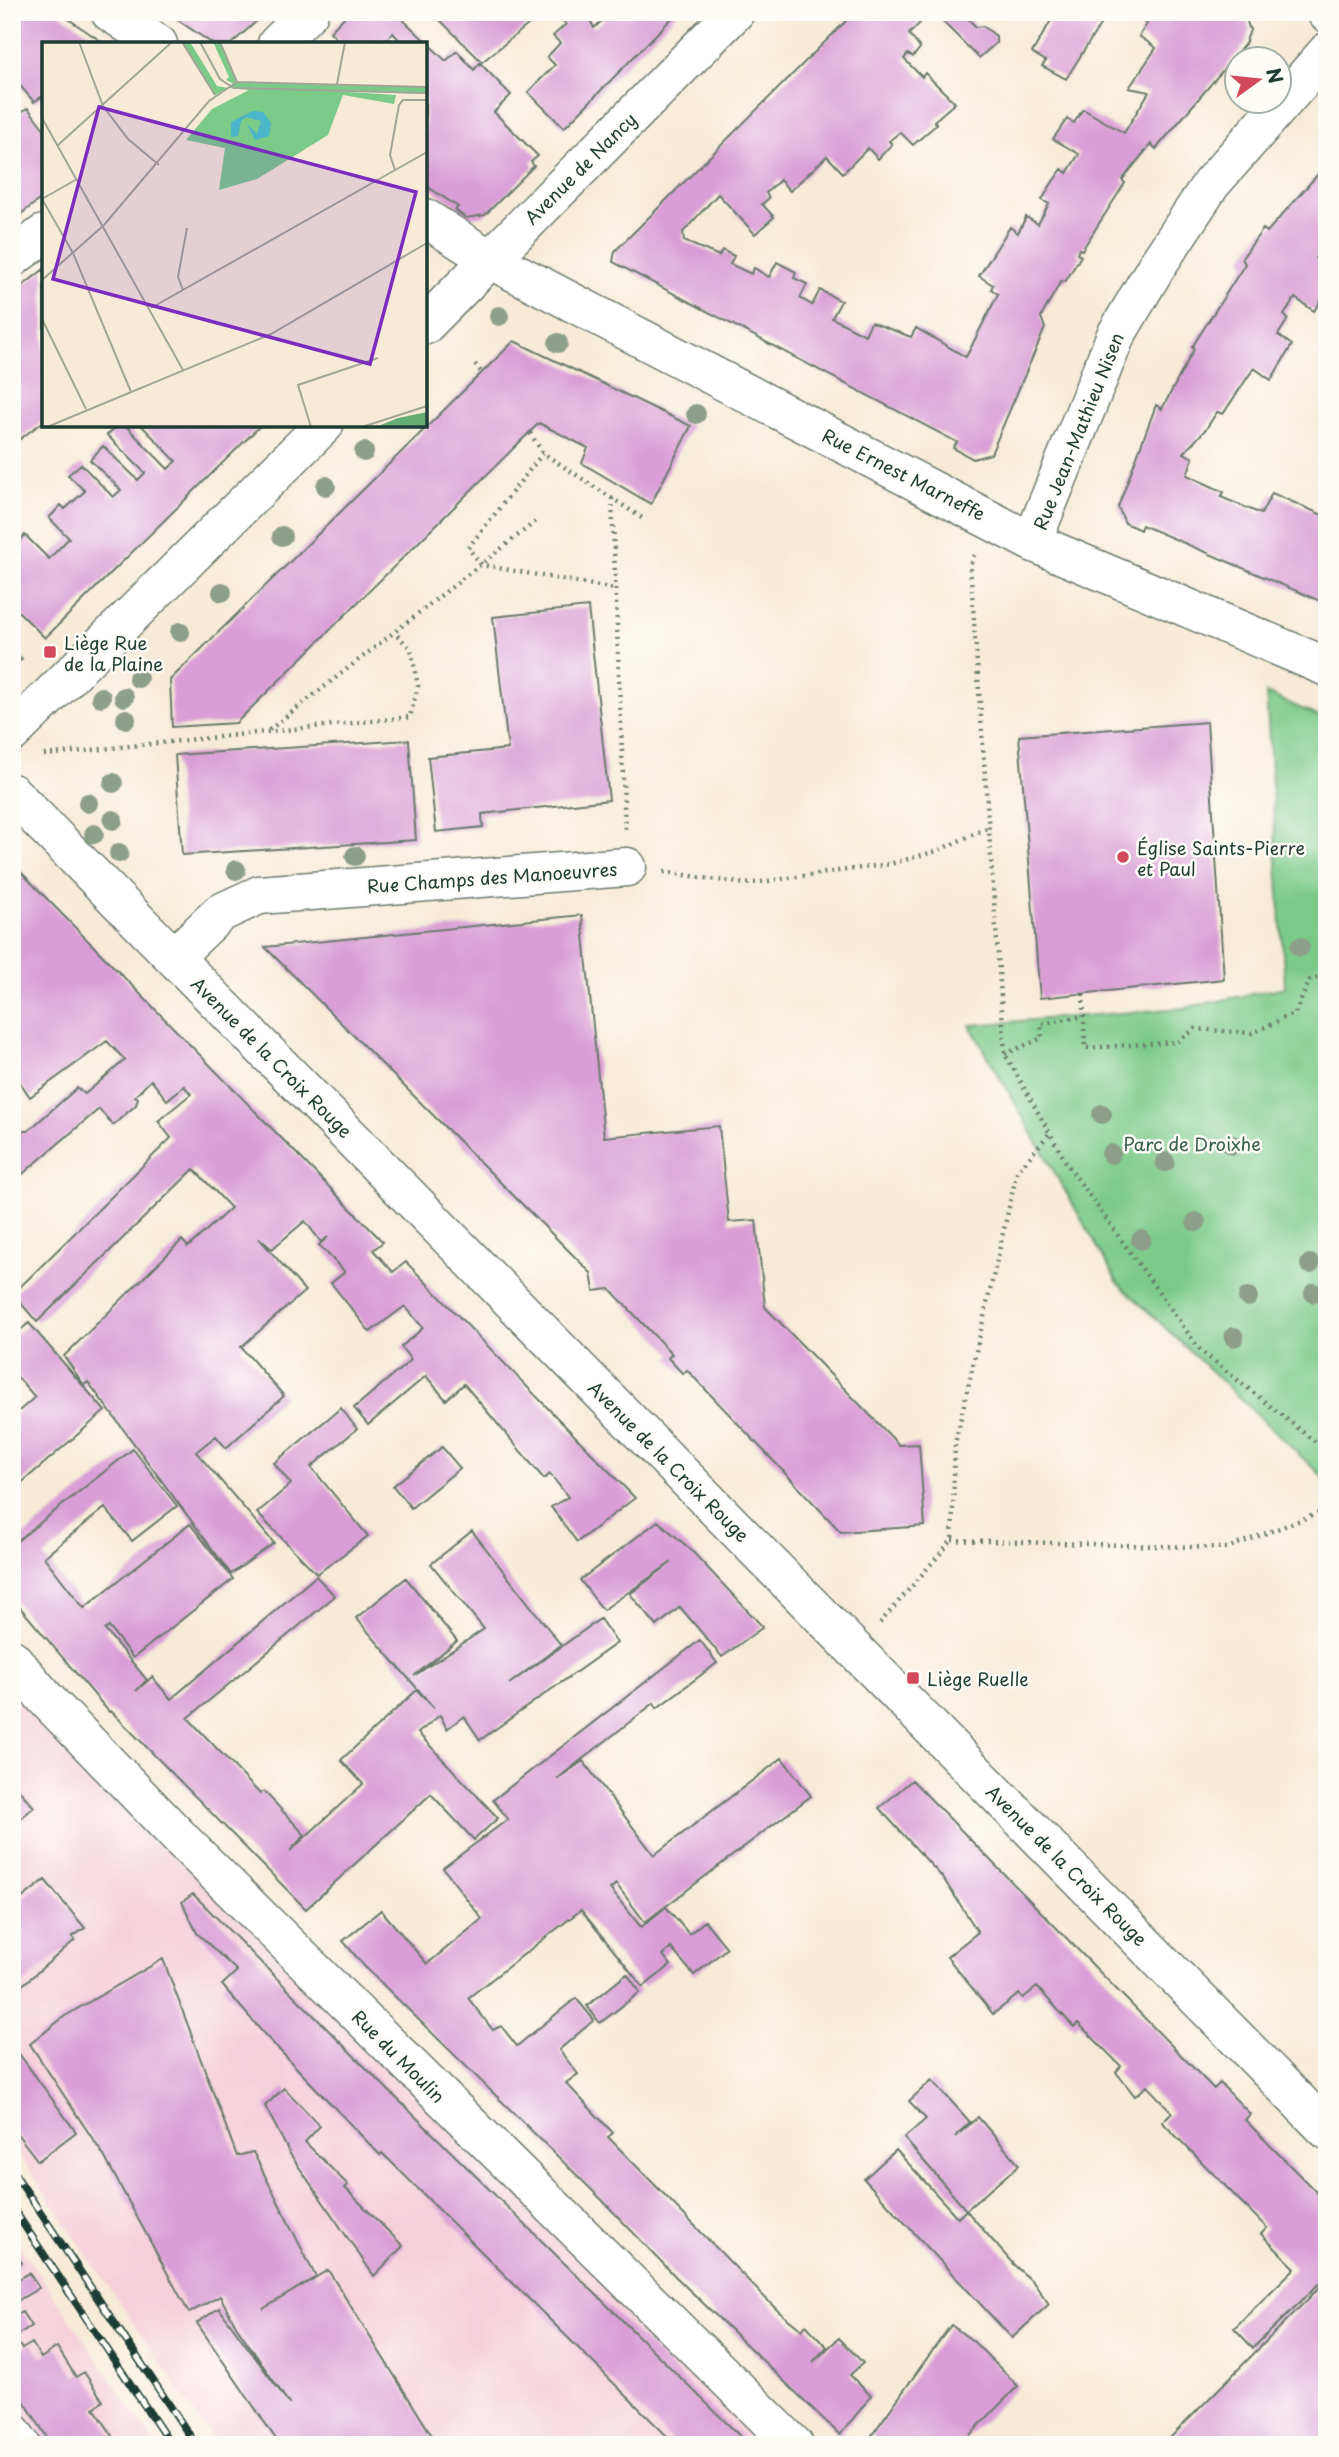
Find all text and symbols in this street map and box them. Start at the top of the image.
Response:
inset map [42,42,427,427]
north arrow [1224,46,1294,116]
text: N [1260,64,1291,86]
street label: Avenue de Nancy [518,106,642,230]
street label: Rue Jean-Mathieu Nisen [1026,328,1130,534]
street label: Rue Ernest Marneffe [818,421,990,527]
place label: Liège Rue de la Plaine [64,629,164,677]
marker: Liège Rue de la Plaine [42,644,58,660]
place label: Église Saints-Pierre et Paul [1137,834,1305,882]
marker: Église Saints-Pierre et Paul [1115,849,1131,865]
street label: Rue Champs des Manoeuvres [366,855,618,899]
street label: Avenue de la Croix Rouge [185,970,359,1144]
park label: Parc de Droixhe [1123,1130,1261,1157]
street label: Avenue de la Croix Rouge [582,1374,756,1548]
place label: Liège Ruelle [927,1665,1029,1692]
marker: Liège Ruelle [905,1670,921,1686]
street label: Avenue de la Croix Rouge [980,1778,1154,1952]
street label: Rue du Moulin [346,2003,452,2109]

